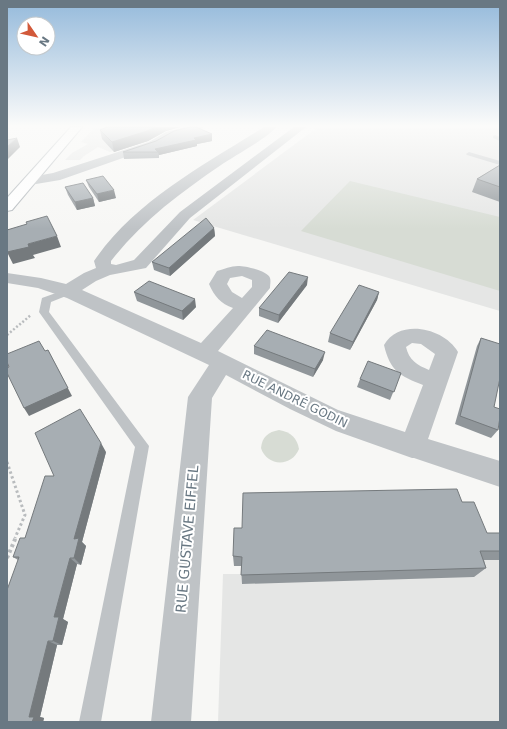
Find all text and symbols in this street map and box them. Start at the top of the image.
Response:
north arrow [16,16,56,56]
text: N [36,34,52,49]
street label: RUE ANDRÉ GODIN [240,367,350,431]
street label: RUE GUSTAVE EIFFEL [173,464,201,613]

